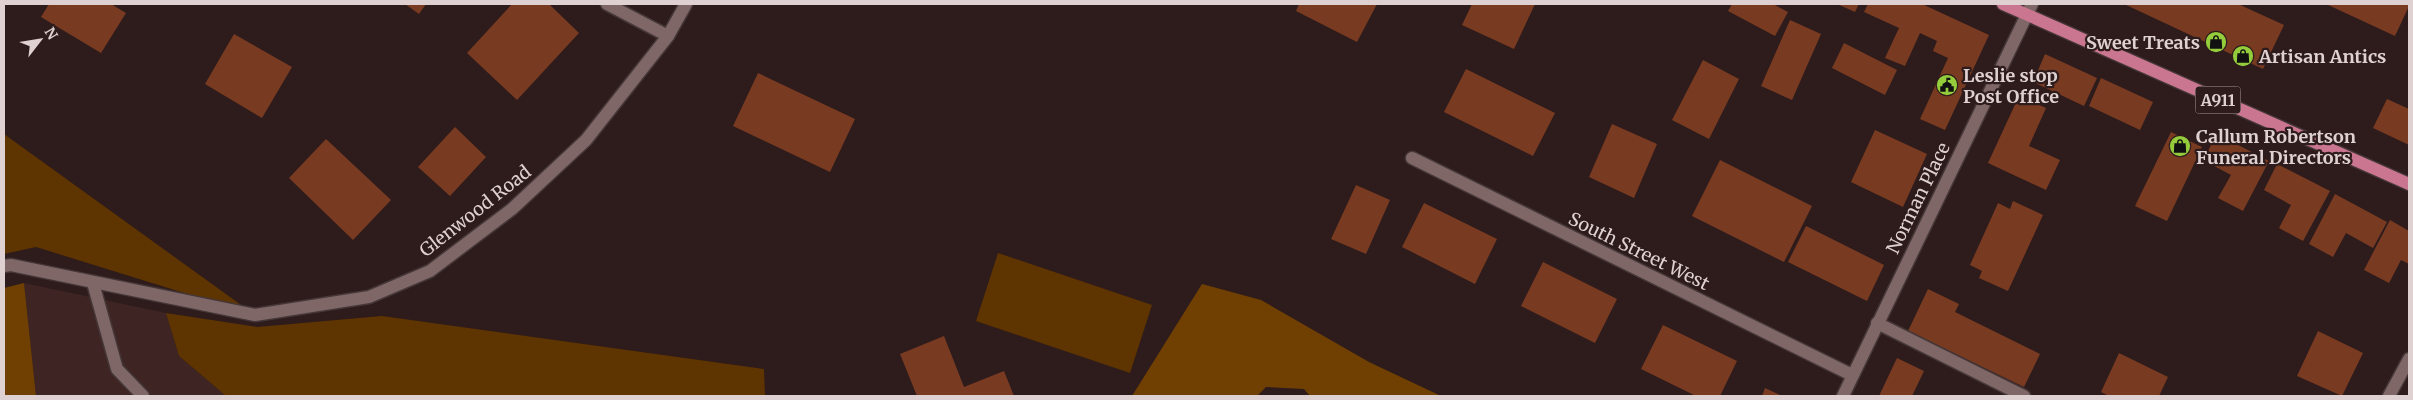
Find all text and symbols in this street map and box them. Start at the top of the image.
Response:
north arrow [15,15,65,65]
text: N [41,24,62,43]
shop icon: Sweet Treats [2204,30,2228,54]
place label: Sweet Treats [2086,31,2200,54]
shop icon: Artisan Antics [2231,44,2255,68]
place label: Artisan Antics [2258,45,2386,68]
place label: Leslie stop Post Office [1963,64,2059,108]
public building icon: Leslie stop Post Office [1935,73,1959,97]
road number: A911 [2196,86,2240,114]
place label: Callum Robertson Funeral Directors [2196,125,2356,169]
shop icon: Callum Robertson Funeral Directors [2168,134,2192,158]
street label: Norman Place [1881,139,1955,257]
street label: Glenwood Road [415,160,536,262]
street label: South Street West [1565,207,1713,295]

